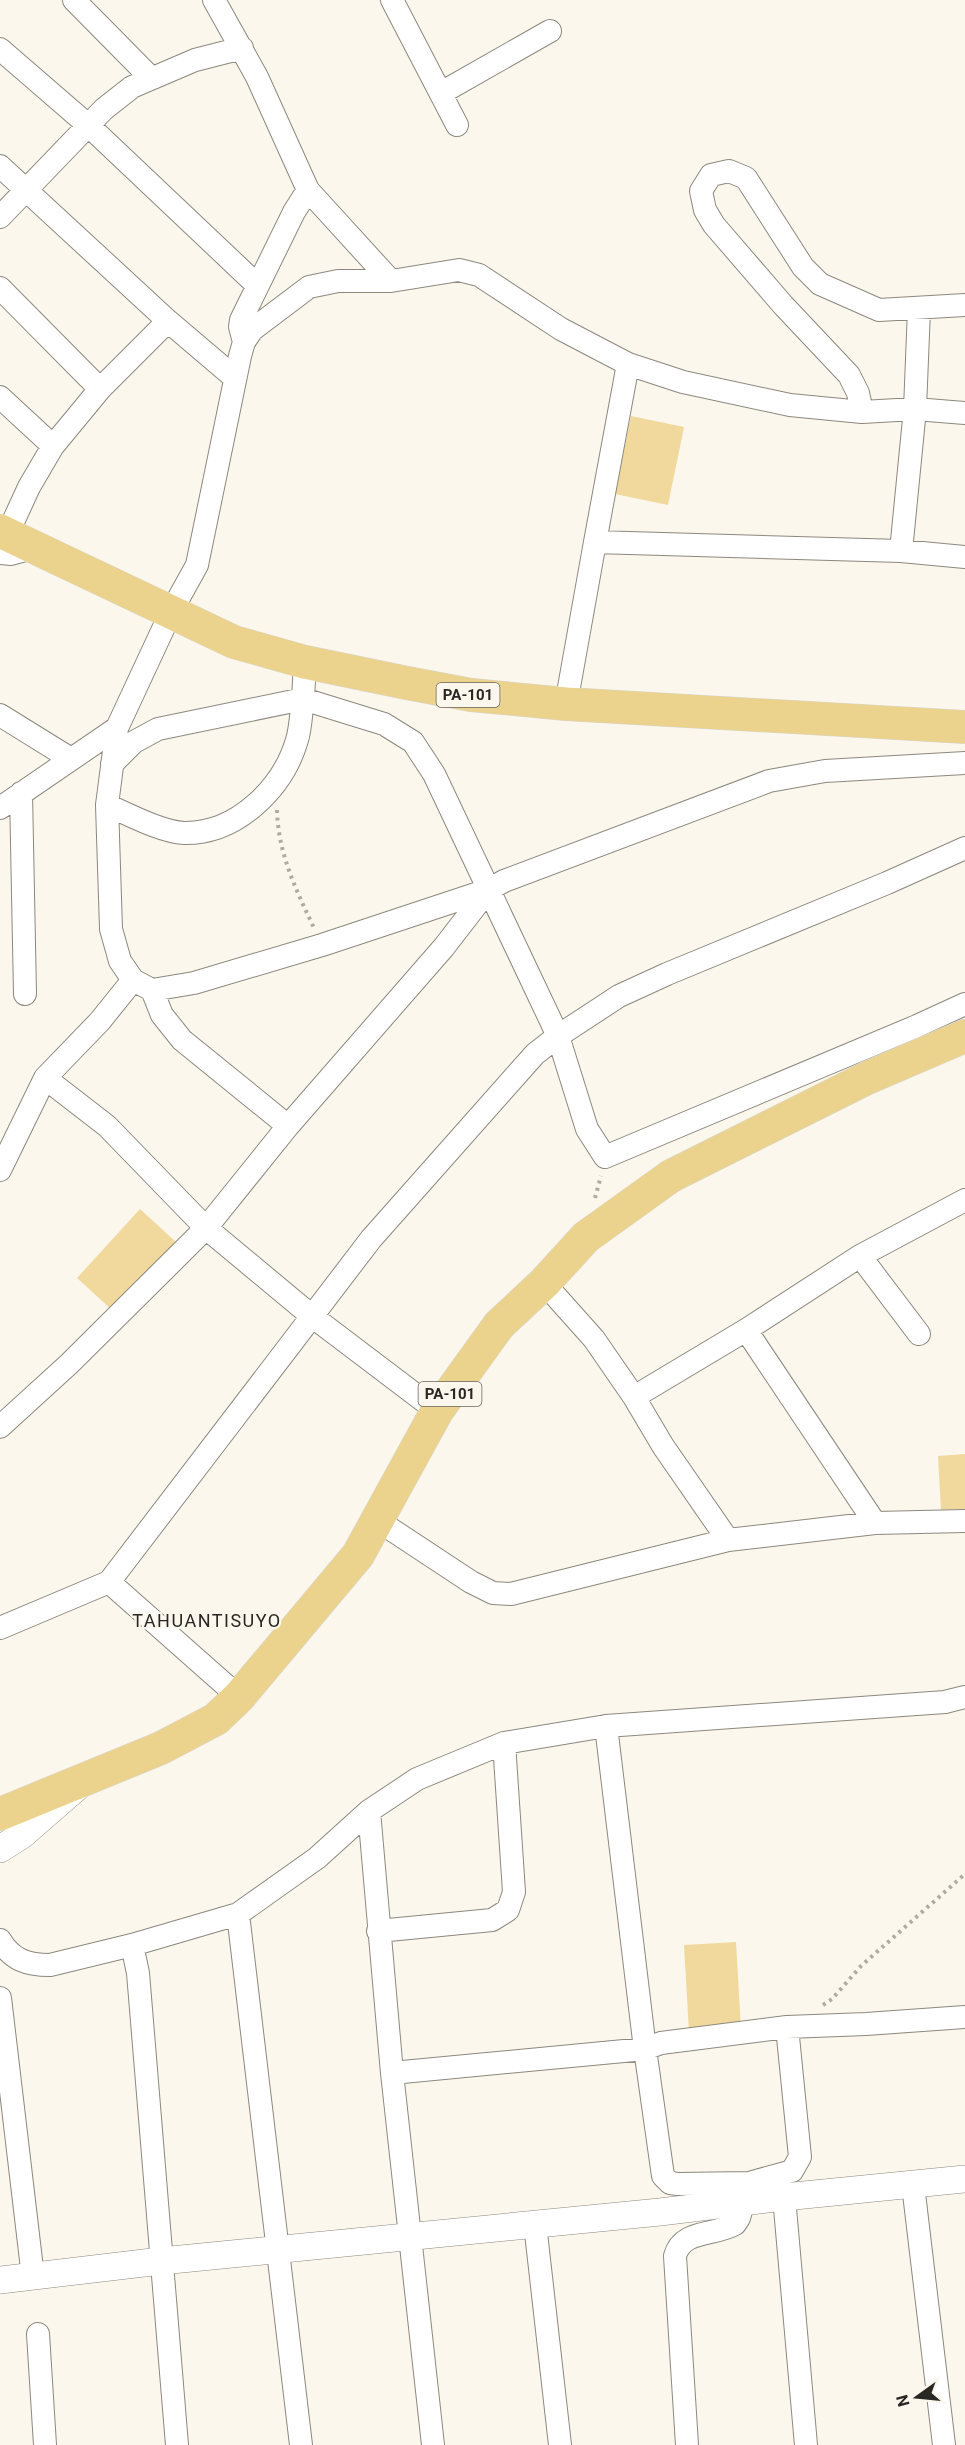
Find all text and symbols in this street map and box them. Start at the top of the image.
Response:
road number: PA-101 [436,683,500,707]
road number: PA-101 [418,1382,482,1406]
district label: TAHUANTISUYO [132,1610,282,1631]
north arrow [887,2367,947,2427]
text: N [892,2393,914,2409]

